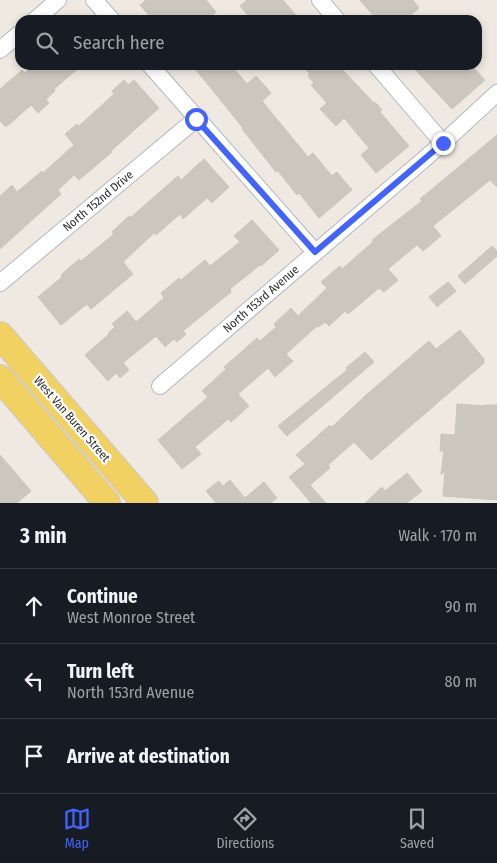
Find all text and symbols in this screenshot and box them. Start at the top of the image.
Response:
search box [15,15,482,70]
icon: search [33,29,61,57]
text: Search here [73,31,165,54]
route start [185,108,208,131]
route end [432,132,455,155]
street label: North 152nd Drive [60,168,136,234]
street label: North 153rd Avenue [220,262,302,336]
street label: West Van Buren Street [31,373,113,465]
text: 3 min [20,523,67,549]
text: Walk · 170 m [398,526,477,545]
text: Continue [67,585,138,608]
icon: ahead [20,592,48,620]
text: 90 m [445,597,477,616]
text: West Monroe Street [67,608,195,627]
text: Turn left [67,660,134,683]
icon: left [20,667,48,695]
text: 80 m [445,672,477,691]
text: North 153rd Avenue [67,683,194,702]
icon: arrive [20,742,48,770]
text: Arrive at destination [67,745,230,768]
tab: Map [63,805,91,852]
tab: Directions [216,805,274,852]
tab: Saved [400,805,434,852]

